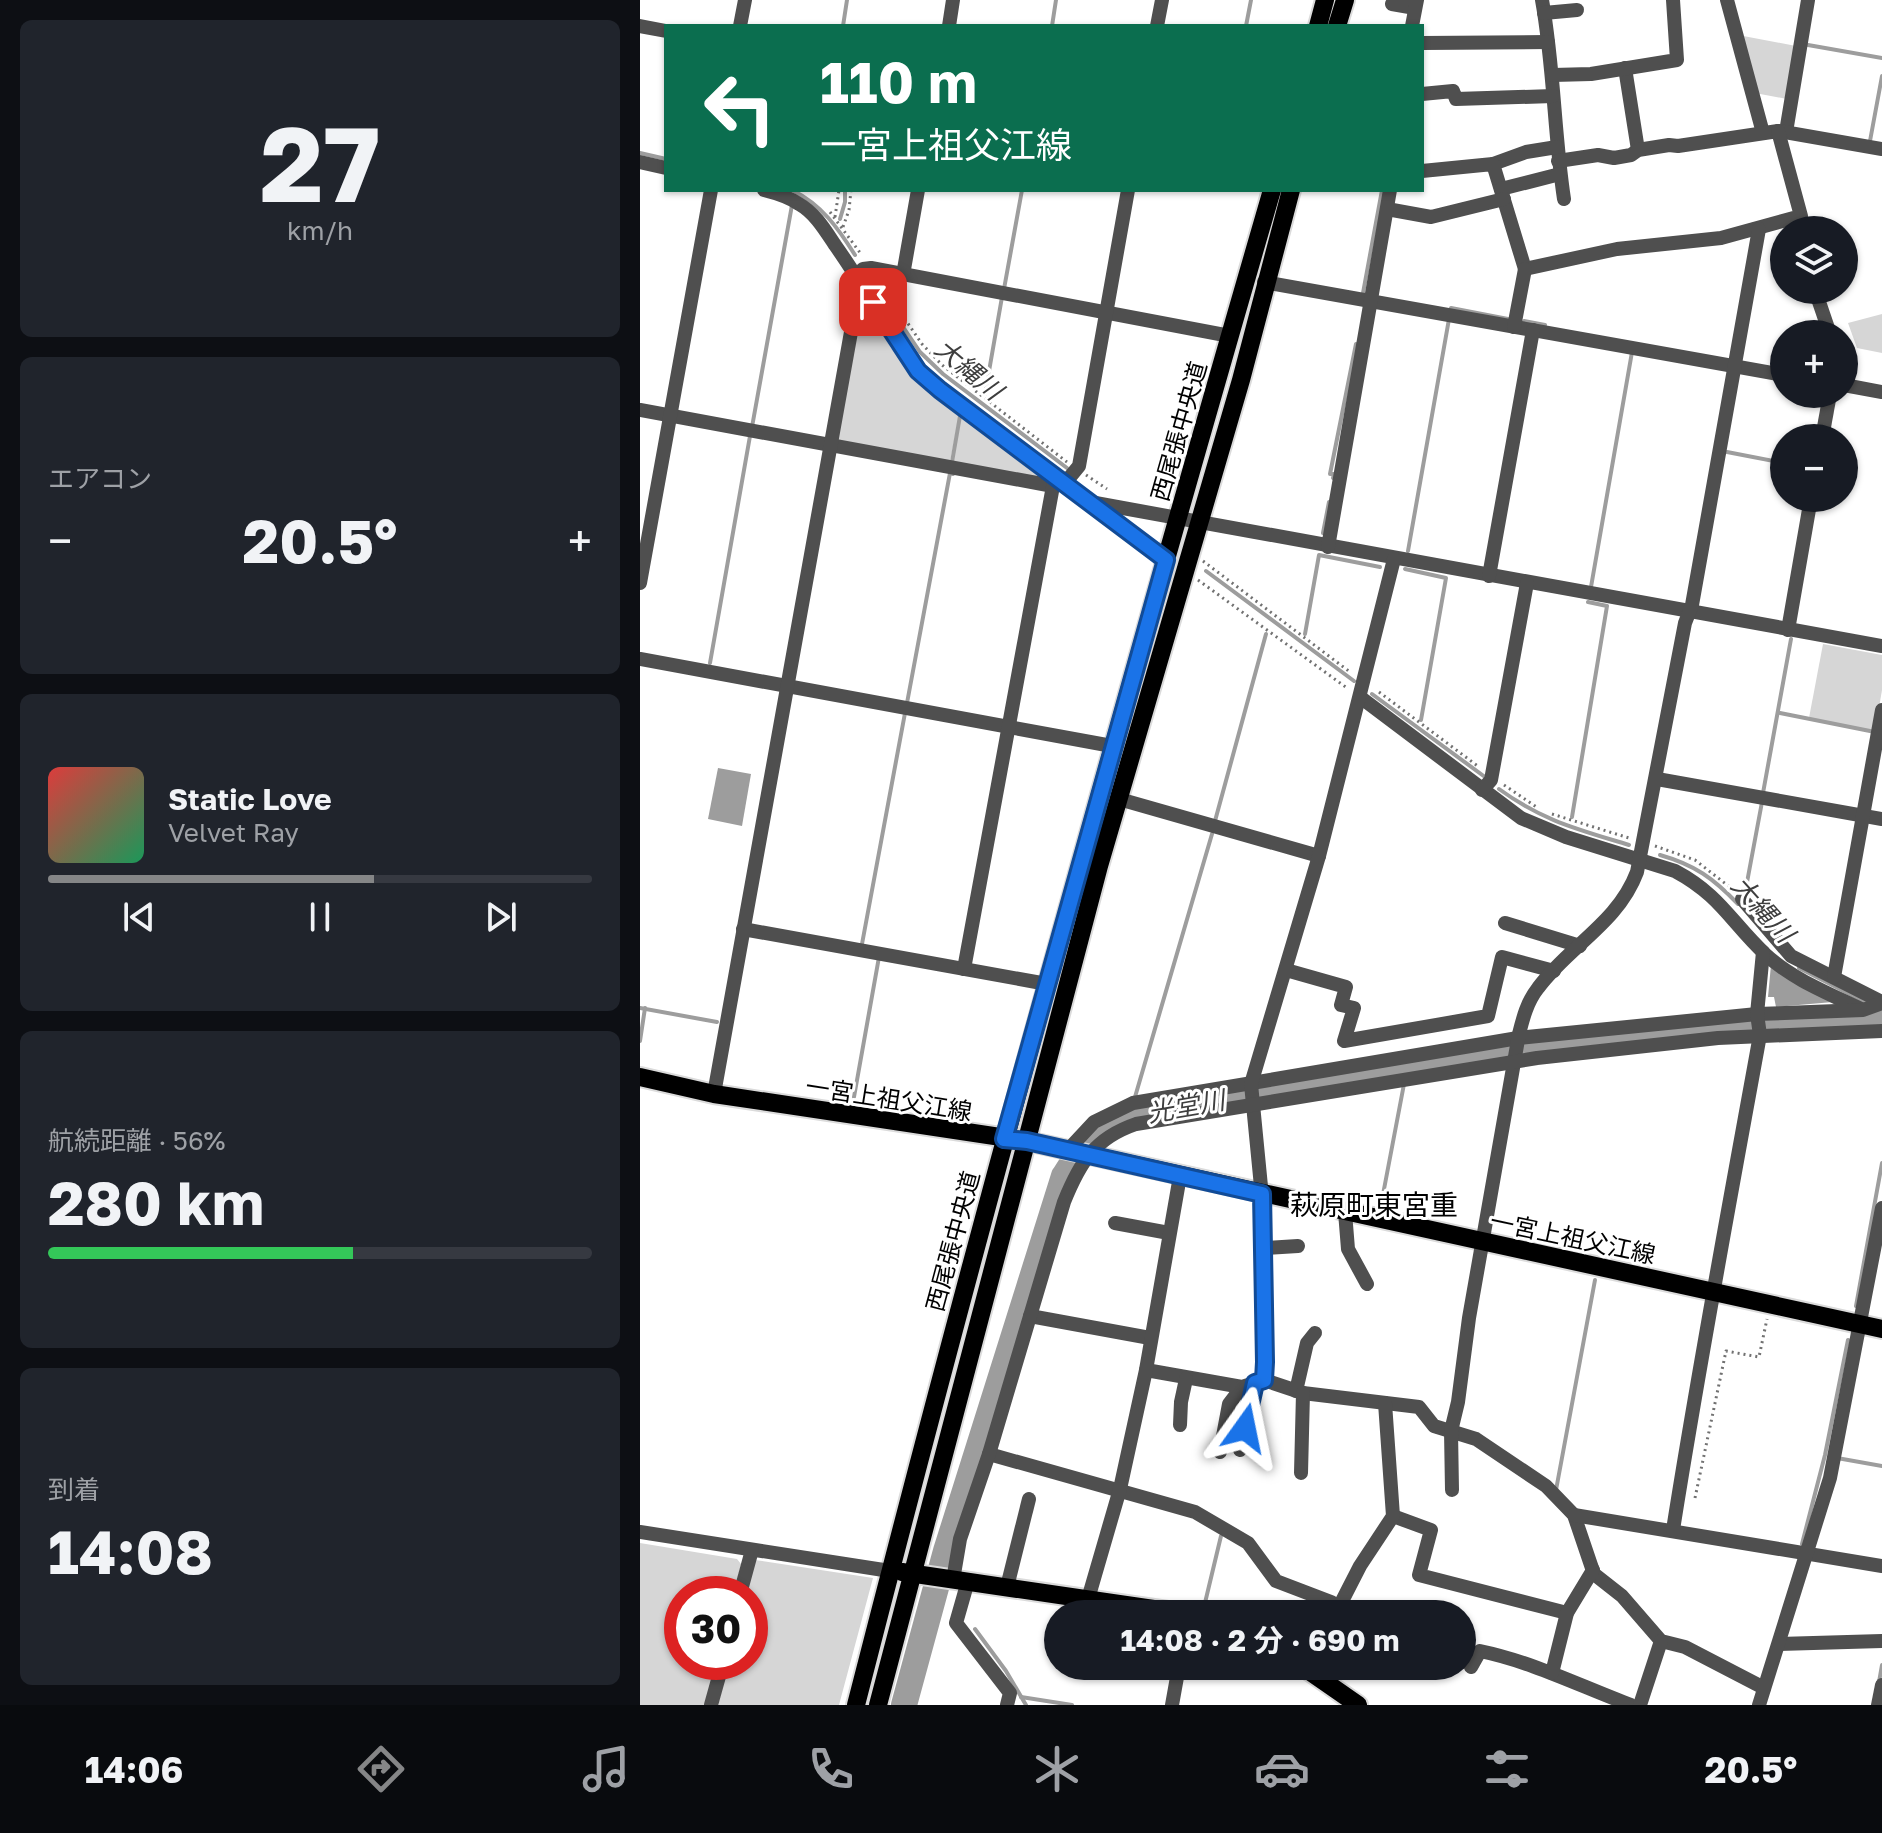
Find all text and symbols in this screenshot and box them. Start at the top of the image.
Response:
text: 110 m [820,48,977,115]
icon: left [688,56,792,160]
text: 27 [260,100,380,225]
text: 一宮上祖父江線 [820,123,1072,166]
text: km/h [287,215,353,246]
map controls [1770,216,1858,512]
button: layers [1770,216,1858,304]
pin [839,268,907,336]
icon: arrive [851,280,895,324]
button: + [1770,320,1858,408]
water label: 大縄川 [929,332,1011,408]
street label: 西尾張中央道 [1144,358,1212,504]
button: − [1770,424,1858,512]
text: エアコン [48,463,152,494]
text: 20.5° [243,504,397,576]
text: − [48,514,72,567]
text: + [568,514,592,567]
text: Static Love [168,781,332,817]
text: Velvet Ray [168,817,299,848]
water label: 大縄川 [1725,870,1803,951]
icon: previous [117,895,161,939]
icon: pause [298,895,342,939]
icon: next [479,895,523,939]
street label: 一宮上祖父江線 [804,1071,974,1125]
water label: 光堂川 [1145,1083,1230,1128]
text: 航続距離 · 56% [48,1125,225,1156]
text: 280 km [48,1166,264,1238]
street label: 西尾張中央道 [919,1168,985,1314]
district label: 萩原町東宮重 [1290,1188,1458,1221]
street label: 一宮上祖父江線 [1488,1205,1658,1269]
position arrow [1203,1386,1287,1470]
text: 到着 [48,1474,100,1505]
text: 14:08 [48,1515,213,1587]
speed limit sign: 30 [664,1576,768,1680]
text: 14:08 · 2 分 · 690 m [1121,1622,1399,1658]
icon: directions [353,1741,409,1797]
icon: music [578,1741,634,1797]
icon: phone [803,1741,859,1797]
icon: climate [1029,1741,1085,1797]
icon: car [1254,1741,1310,1797]
icon: filters [1479,1741,1535,1797]
text: 14:06 [85,1748,183,1791]
text: 20.5° [1704,1748,1797,1791]

